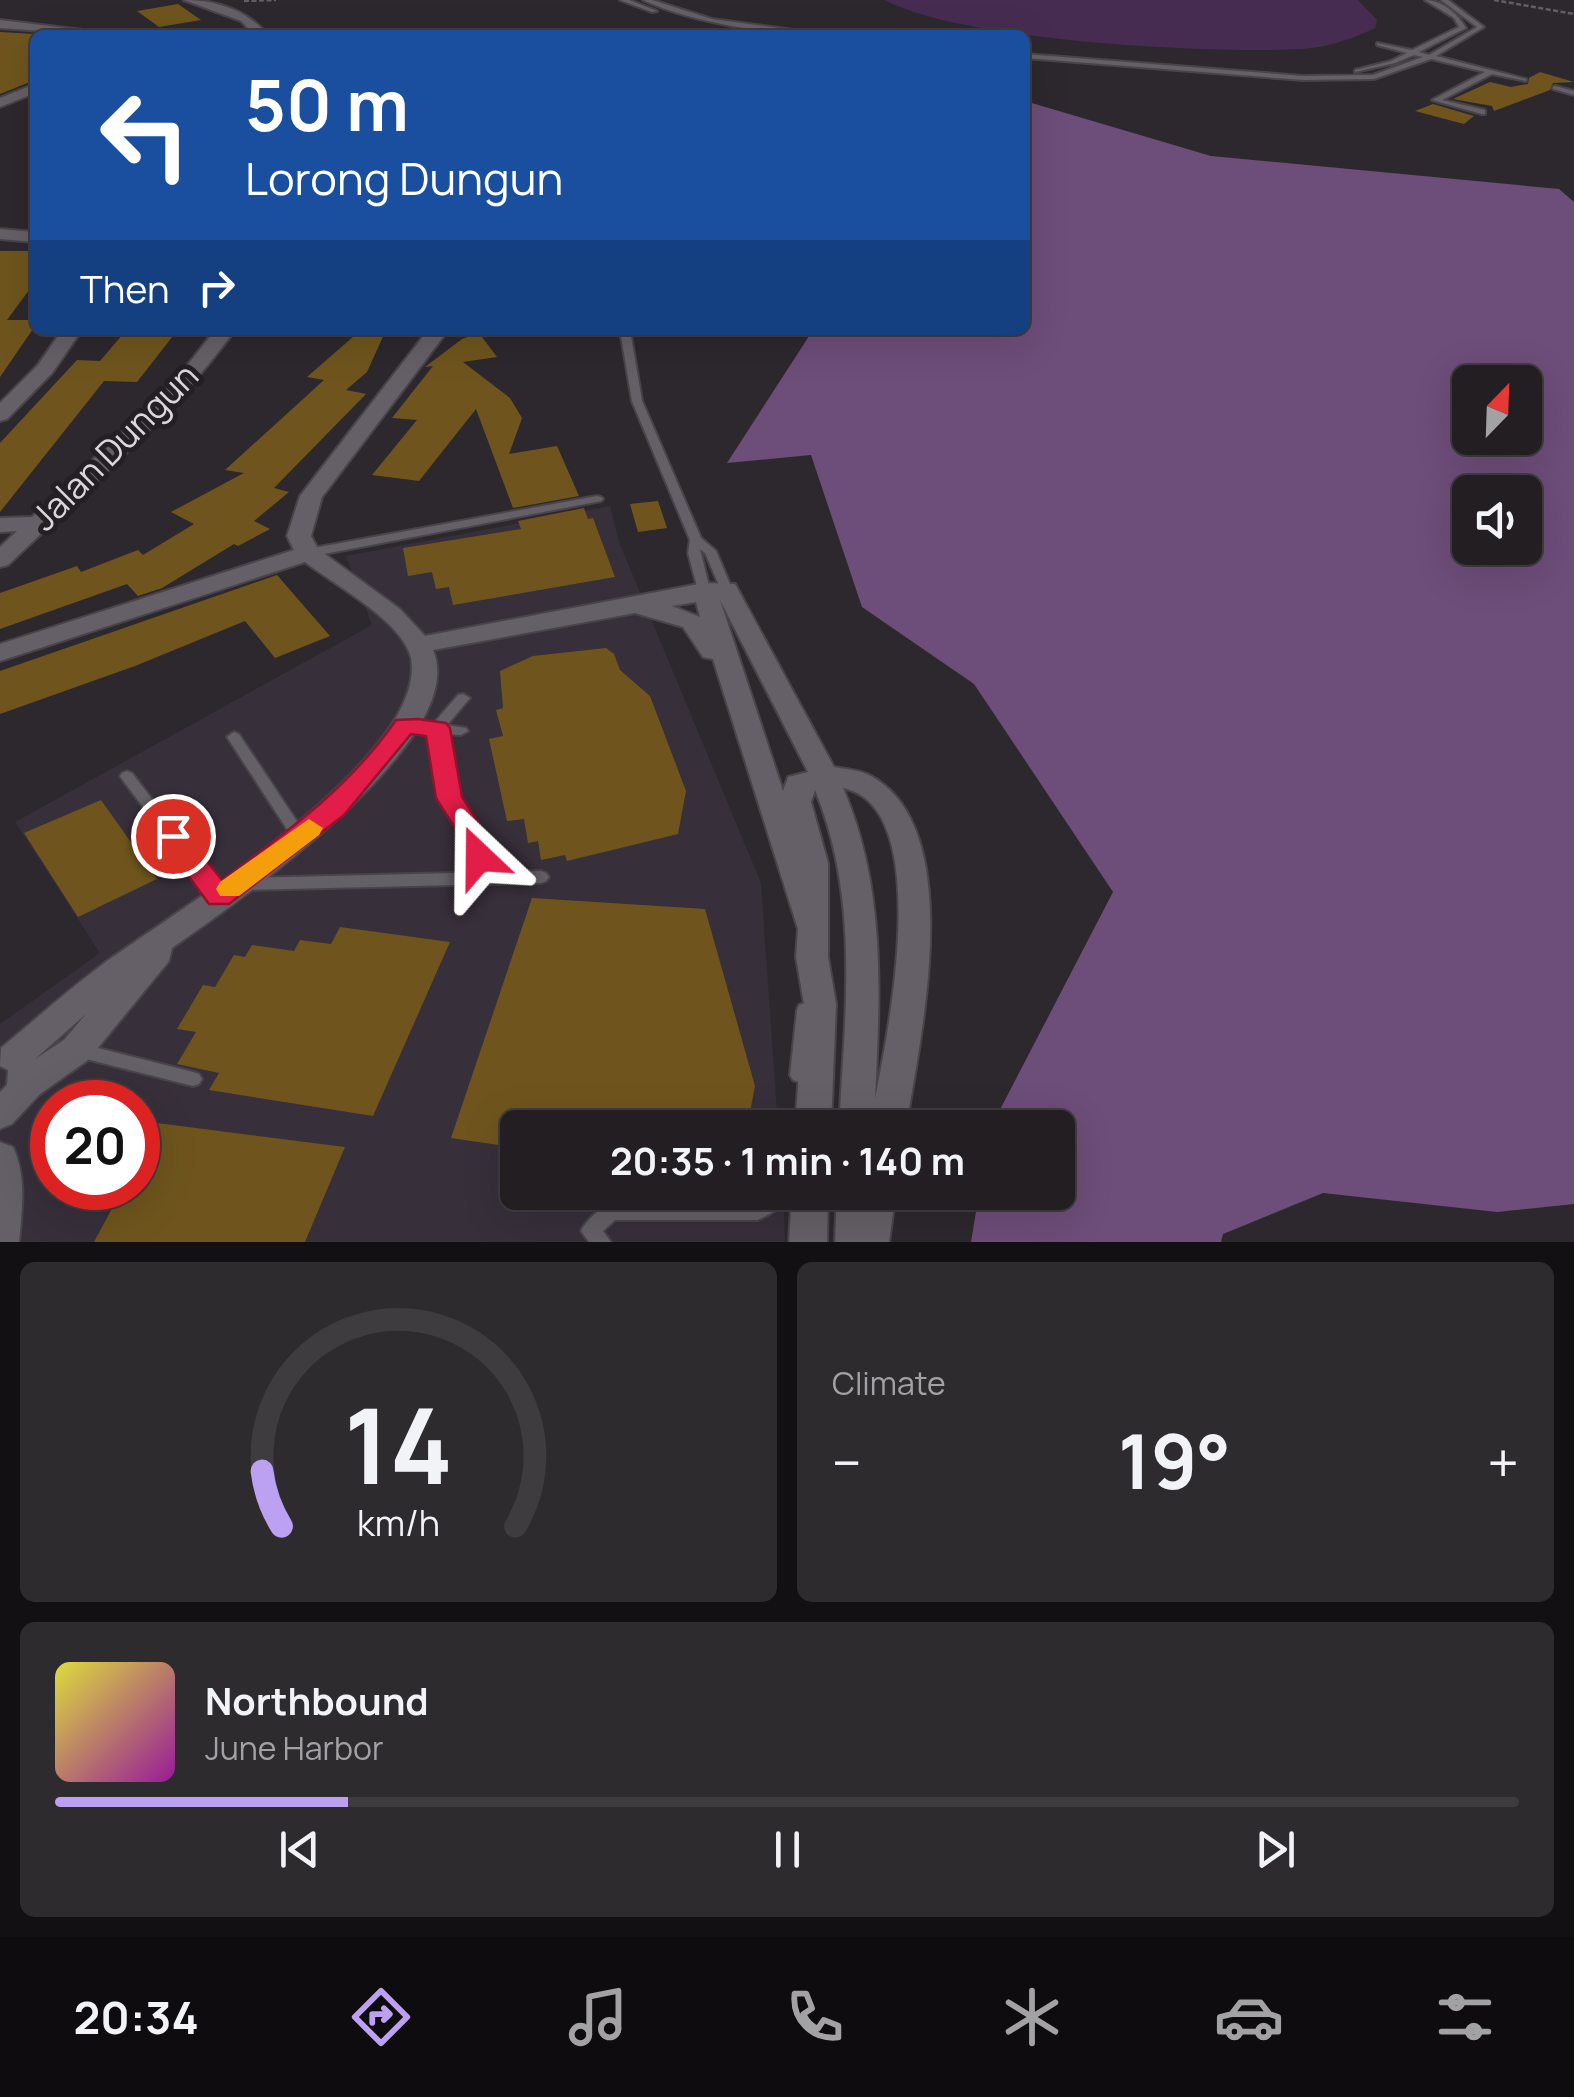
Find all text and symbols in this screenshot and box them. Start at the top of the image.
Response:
text: 50 m [245,56,409,152]
icon: left [80,70,210,200]
text: Lorong Dungun [245,147,563,209]
icon: right [189,260,244,315]
text: Then [80,262,169,314]
street label: Jalan Dungun [20,352,208,540]
north arrow [1452,365,1542,455]
map controls [1452,365,1542,565]
button: sound [1452,475,1542,565]
pin [131,794,216,879]
position arrow [427,805,531,909]
icon: arrive [146,809,201,864]
speed limit sign: 20 [30,1080,160,1210]
text: 20:35 · 1 min · 140 m [610,1134,965,1186]
text: Climate [832,1361,946,1405]
text: 14 [344,1373,453,1515]
text: 19° [1118,1409,1231,1512]
text: − [832,1424,862,1500]
text: + [1487,1424,1519,1500]
text: km/h [357,1498,440,1547]
text: Northbound [205,1674,429,1726]
text: June Harbor [205,1726,383,1770]
icon: previous [272,1822,327,1877]
icon: pause [760,1822,815,1877]
icon: next [1248,1822,1303,1877]
icon: directions [346,1982,416,2052]
icon: music [563,1982,633,2052]
icon: phone [780,1982,850,2052]
icon: climate [997,1982,1067,2052]
icon: car [1214,1982,1284,2052]
icon: filters [1430,1982,1500,2052]
text: 20:34 [73,1986,199,2048]

